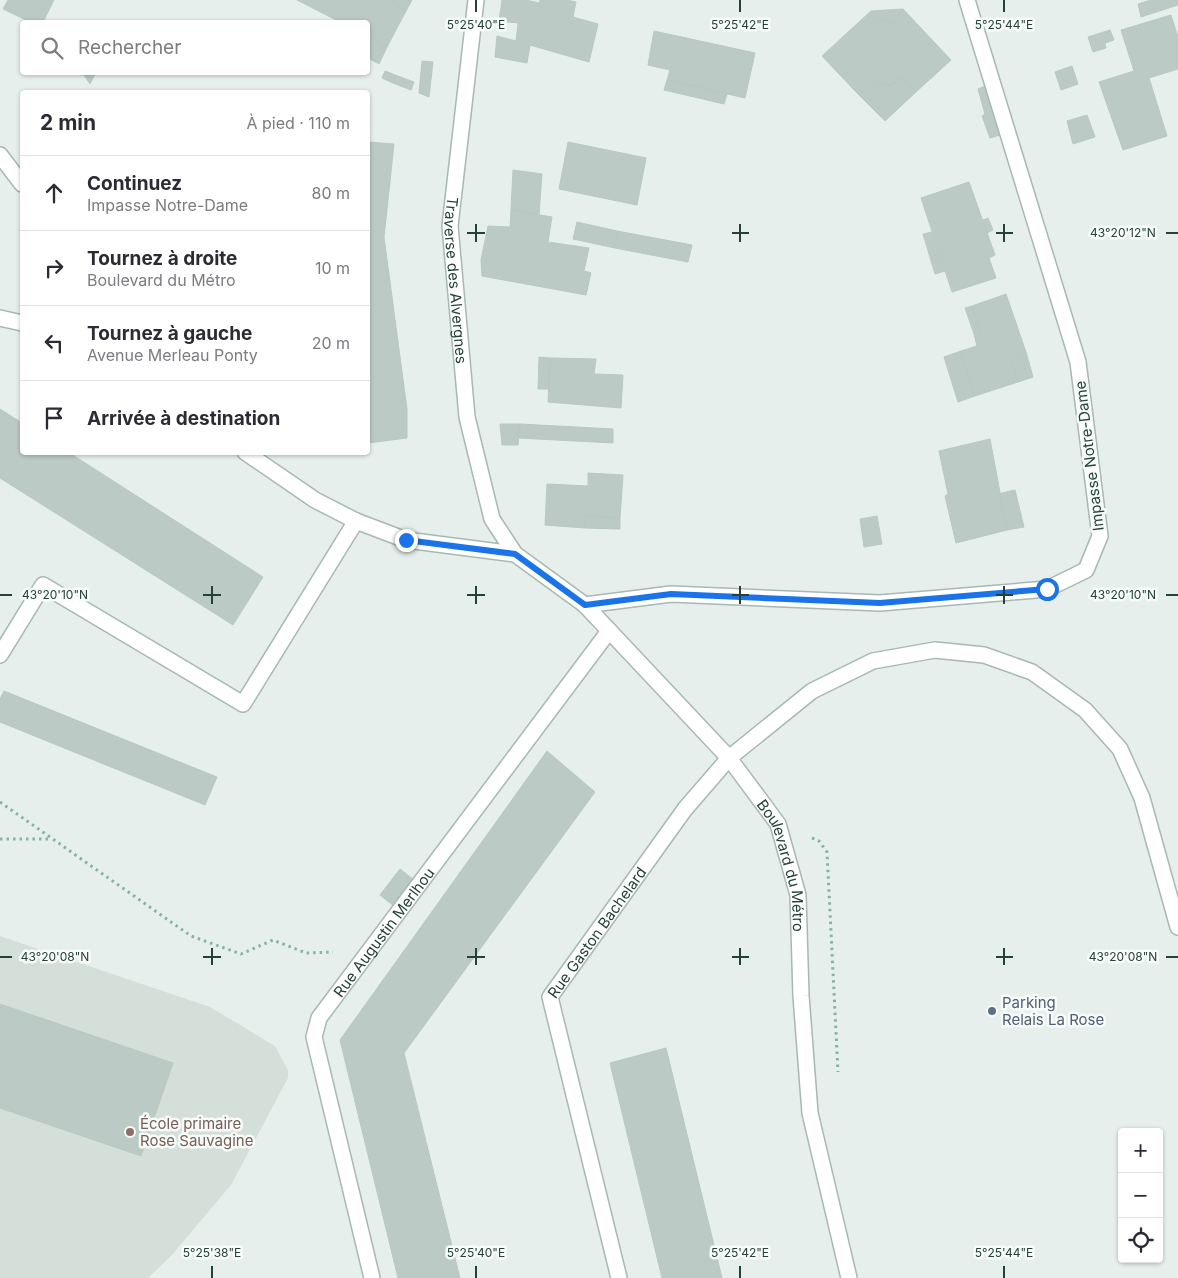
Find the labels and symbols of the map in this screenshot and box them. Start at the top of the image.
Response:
text: 5°25'40"E [447,17,505,32]
text: 5°25'42"E [711,17,769,32]
text: 5°25'44"E [975,17,1033,32]
street label: Traverse des Alvergnes [440,196,472,365]
text: 43°20'12"N [1090,225,1156,240]
street label: Impasse Notre-Dame [1070,380,1108,532]
route end [395,529,418,552]
route start [1036,578,1059,601]
text: 43°20'10"N [22,587,88,602]
text: 43°20'10"N [1090,587,1156,602]
street label: Boulevard du Métro [753,795,809,932]
street label: Rue Augustin Merlhou [329,863,438,1001]
street label: Rue Gaston Bachelard [543,863,650,1002]
text: 43°20'08"N [21,949,89,964]
text: 43°20'08"N [1089,949,1157,964]
place label: Parking Relais La Rose [1002,993,1104,1029]
marker: Parking Relais La Rose [986,1005,998,1017]
place label: École primaire Rose Sauvagine [140,1114,253,1150]
marker: École primaire Rose Sauvagine [124,1126,136,1138]
text: 5°25'38"E [183,1245,241,1260]
text: 5°25'40"E [447,1245,505,1260]
text: 5°25'42"E [711,1245,769,1260]
text: 5°25'44"E [975,1245,1033,1260]

